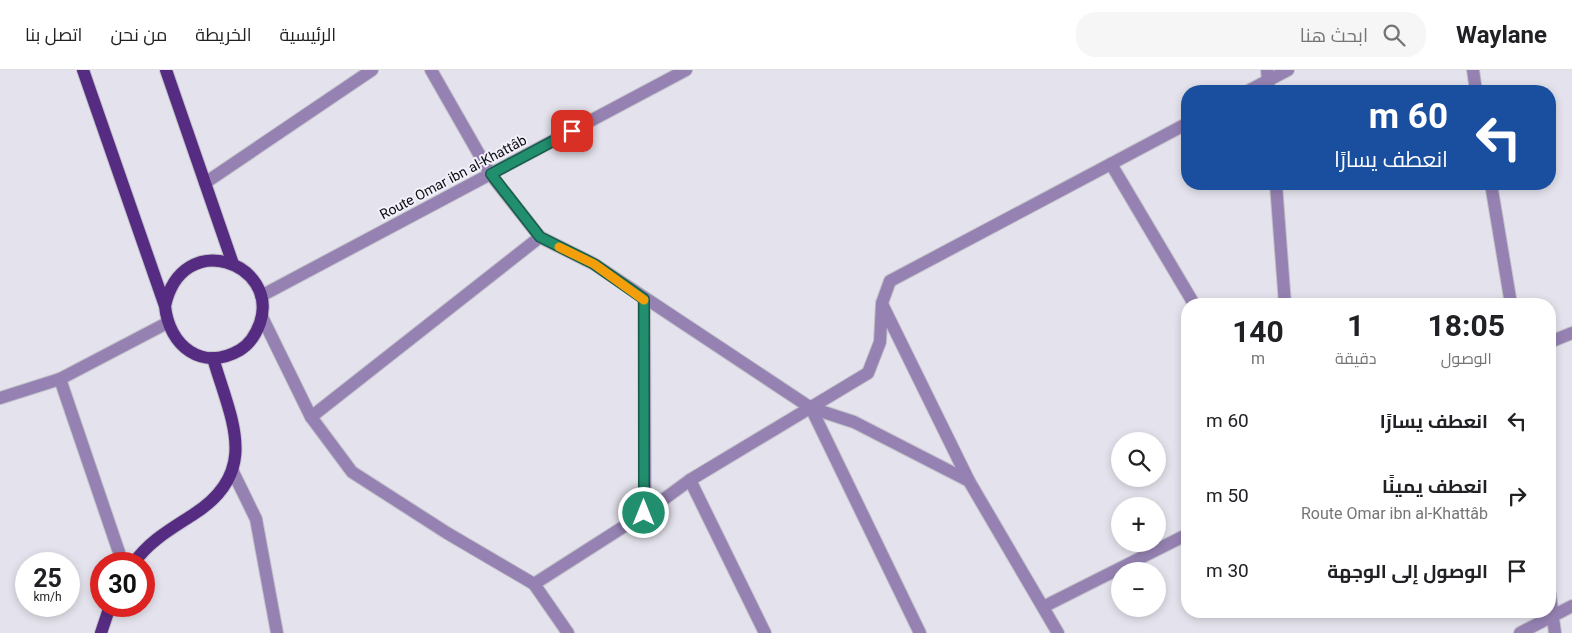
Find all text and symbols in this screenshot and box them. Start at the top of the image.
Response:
search box [1076,12,1426,57]
icon: search [1380,21,1408,49]
text: Waylane [1456,21,1547,49]
text: اتصل بنا [25,24,82,45]
text: من نحن [110,24,167,45]
text: الخريطة [195,24,252,45]
text: الرئيسية [280,24,336,45]
text: ابحث هنا [1300,24,1368,47]
text: 60 m [1369,96,1448,137]
icon: left [1466,105,1531,170]
pin [551,110,593,152]
icon: arrive [558,117,586,145]
street label: Route Omar ibn al-Khattâb [377,131,529,222]
text: انعطف يسارًا [1334,147,1448,172]
text: 1 [1347,308,1364,343]
text: 18:05 [1428,308,1505,343]
text: 140 [1232,314,1284,349]
text: m [1251,349,1265,368]
text: دقيقة [1335,349,1377,368]
text: الوصول [1441,349,1492,368]
icon: left [1503,407,1531,435]
text: 60 m [1206,409,1249,432]
text: انعطف يسارًا [1380,410,1488,433]
map controls [1111,432,1166,617]
button: search [1111,432,1166,487]
text: انعطف يمينًا [1382,475,1488,498]
icon: right [1503,482,1531,510]
text: 50 m [1206,484,1249,507]
position arrow [617,486,669,538]
button: + [1111,497,1166,552]
text: Route Omar ibn al-Khattâb [1301,504,1488,523]
speed limit sign: 30 [90,552,155,617]
icon: arrive [1503,557,1531,585]
text: 30 m [1206,559,1249,582]
text: الوصول إلى الوجهة [1327,560,1488,583]
button: − [1111,562,1166,617]
text: 25 [33,564,62,593]
text: km/h [33,590,62,604]

